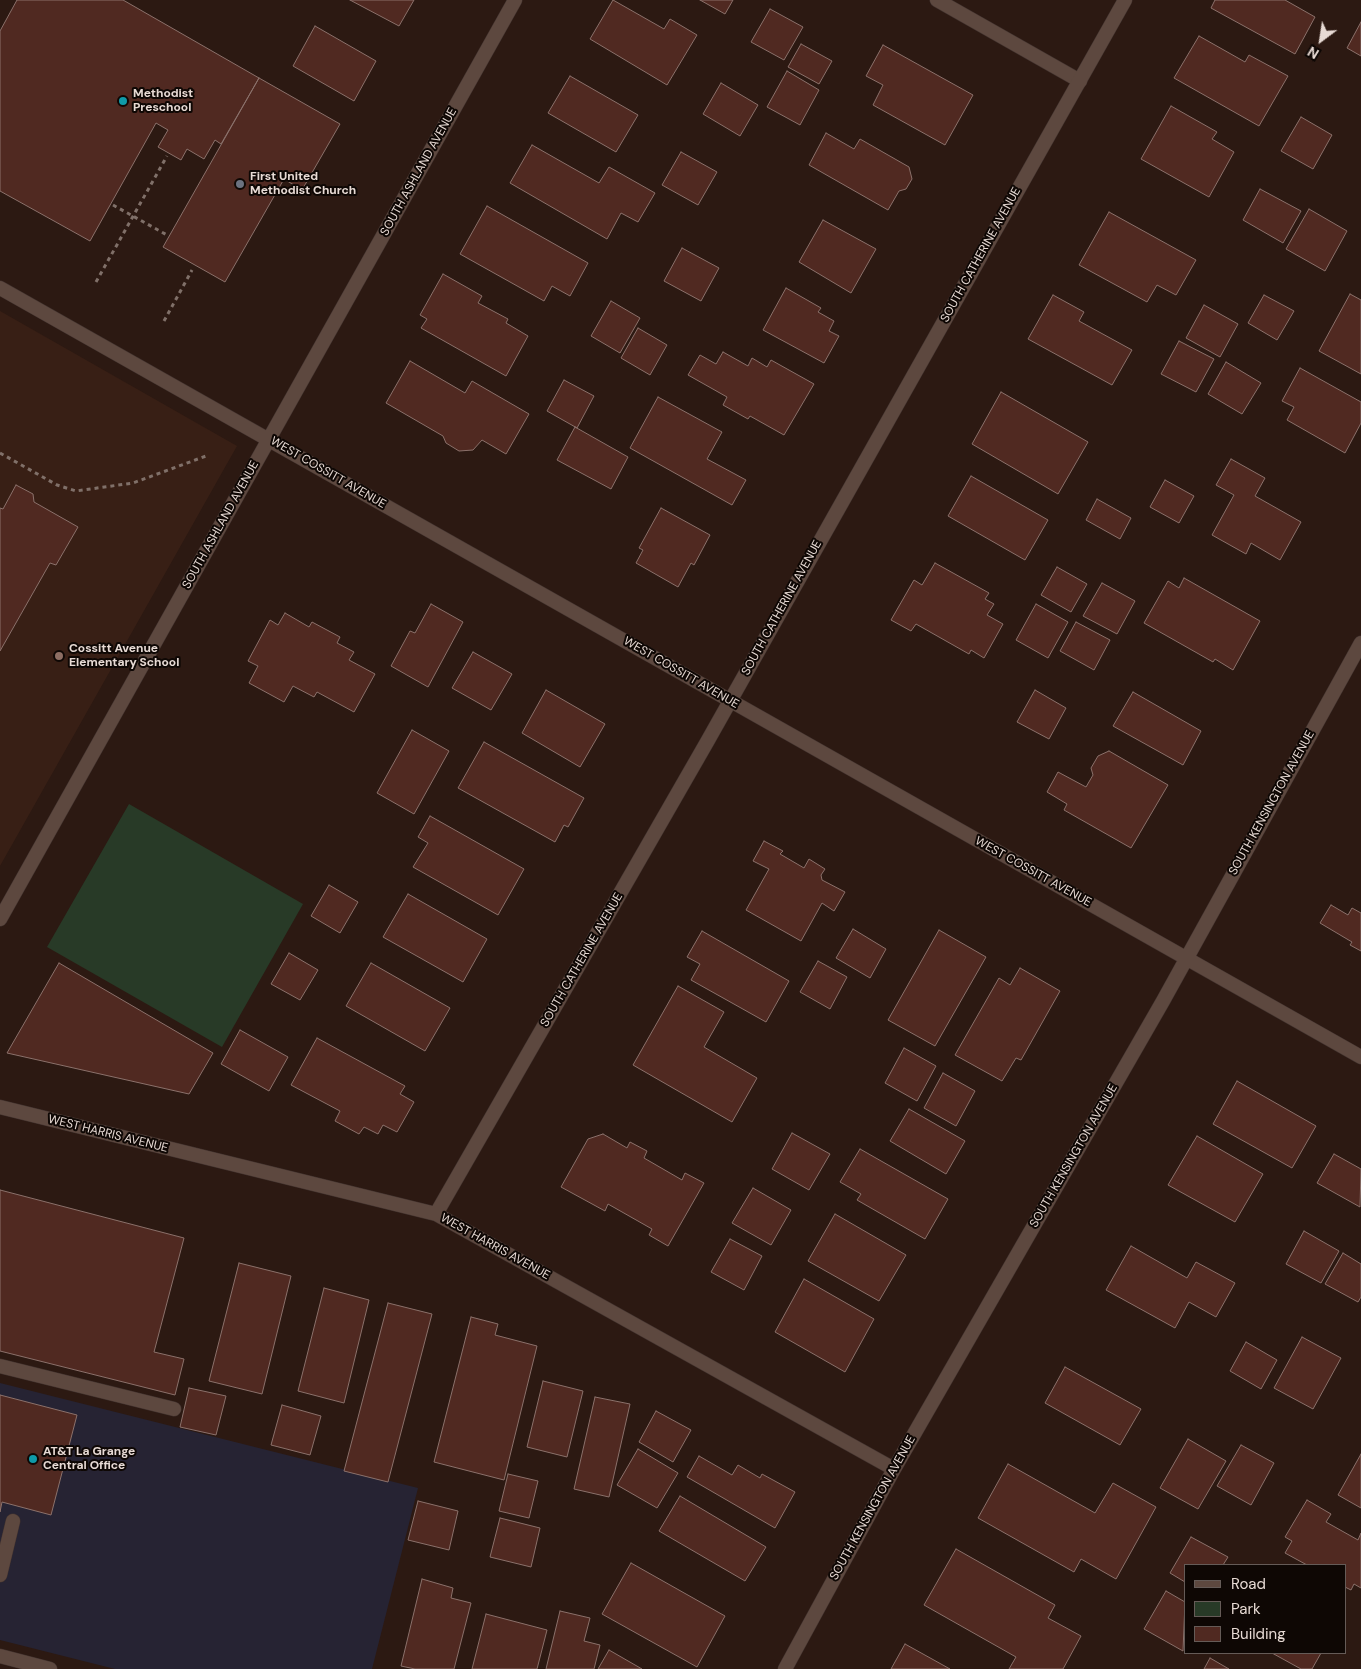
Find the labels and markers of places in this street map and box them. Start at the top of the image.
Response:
place label: Methodist Preschool [133,87,193,115]
marker: Methodist Preschool [117,95,129,107]
place label: First United Methodist Church [250,170,356,198]
marker: First United Methodist Church [234,178,246,190]
place label: Cossitt Avenue Elementary School [69,642,179,670]
marker: Cossitt Avenue Elementary School [53,650,65,662]
place label: AT&T La Grange Central Office [43,1445,135,1473]
marker: AT&T La Grange Central Office [27,1453,39,1465]

